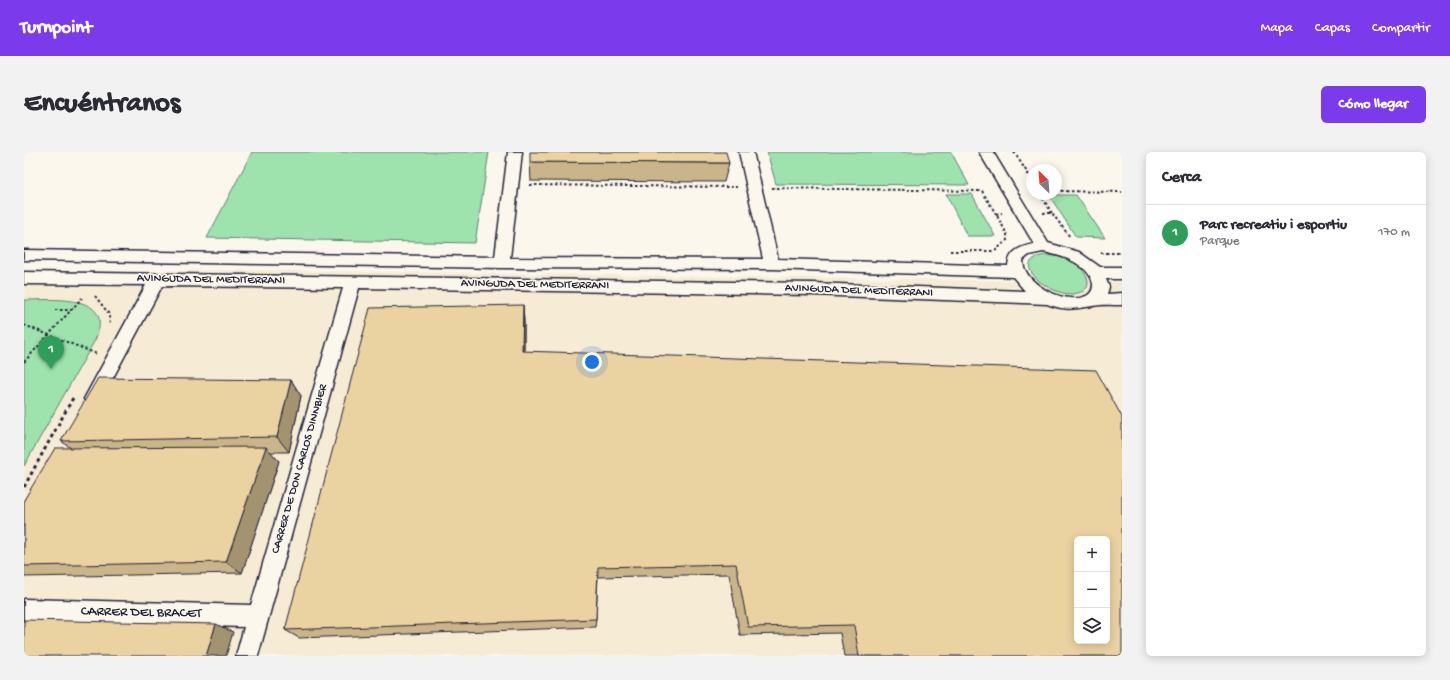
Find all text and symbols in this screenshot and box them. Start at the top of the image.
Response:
text: Turnpoint [20,17,92,40]
text: Mapa [1261,20,1293,37]
text: Capas [1315,20,1350,37]
text: Compartir [1372,20,1430,37]
button: Cómo llegar [1321,86,1426,123]
text: Encuéntranos [24,88,180,121]
north arrow [1026,164,1062,200]
text: Cerca [1162,168,1201,188]
text: Parc recreatiu i esportiu [1200,216,1347,234]
text: 1 [1172,225,1178,240]
text: 170 m [1378,225,1410,240]
text: Parque [1200,234,1240,249]
street label: AVINGUDA DEL MEDITERRANI [137,272,285,288]
street label: AVINGUDA DEL MEDITERRANI [461,277,609,293]
street label: AVINGUDA DEL MEDITERRANI [785,281,933,301]
pin: 1 [38,336,64,369]
your location [582,352,602,372]
street label: CARRER DE DON CARLOS DINNBIER [269,382,331,555]
map controls [1074,536,1110,644]
button: + [1074,536,1110,572]
button: − [1074,572,1110,608]
street label: CARRER DEL BRACET [81,603,202,623]
button: layers [1074,608,1110,644]

